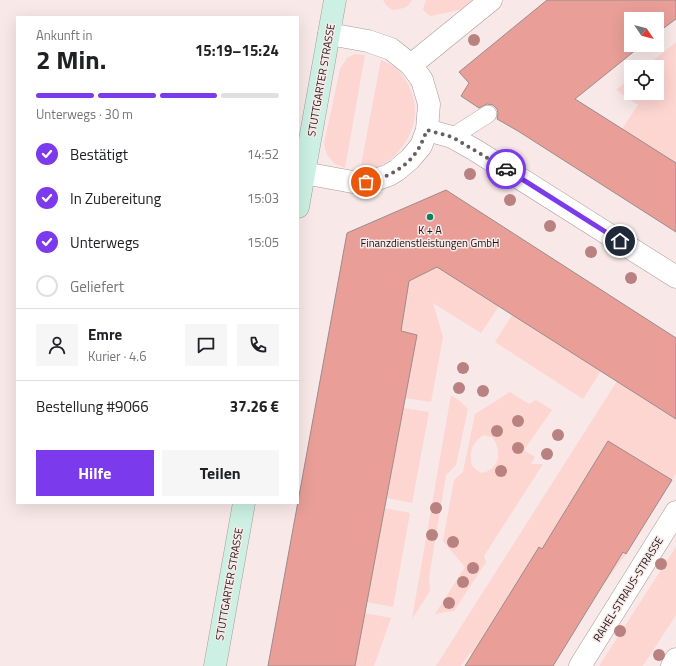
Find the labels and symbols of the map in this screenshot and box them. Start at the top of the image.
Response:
north arrow [624,12,664,52]
street label: STUTTGARTER STRASSE [303,22,339,138]
courier [486,149,526,189]
pin [349,165,383,199]
marker: K + A Finanzdienstleistungen GmbH [425,212,435,222]
place label: K + A Finanzdienstleistungen GmbH [360,222,500,251]
pin [603,224,637,258]
street label: STUTTGARTER STRASSE [211,526,247,642]
street label: RAHEL-STRAUS-STRASSE [589,533,667,645]

